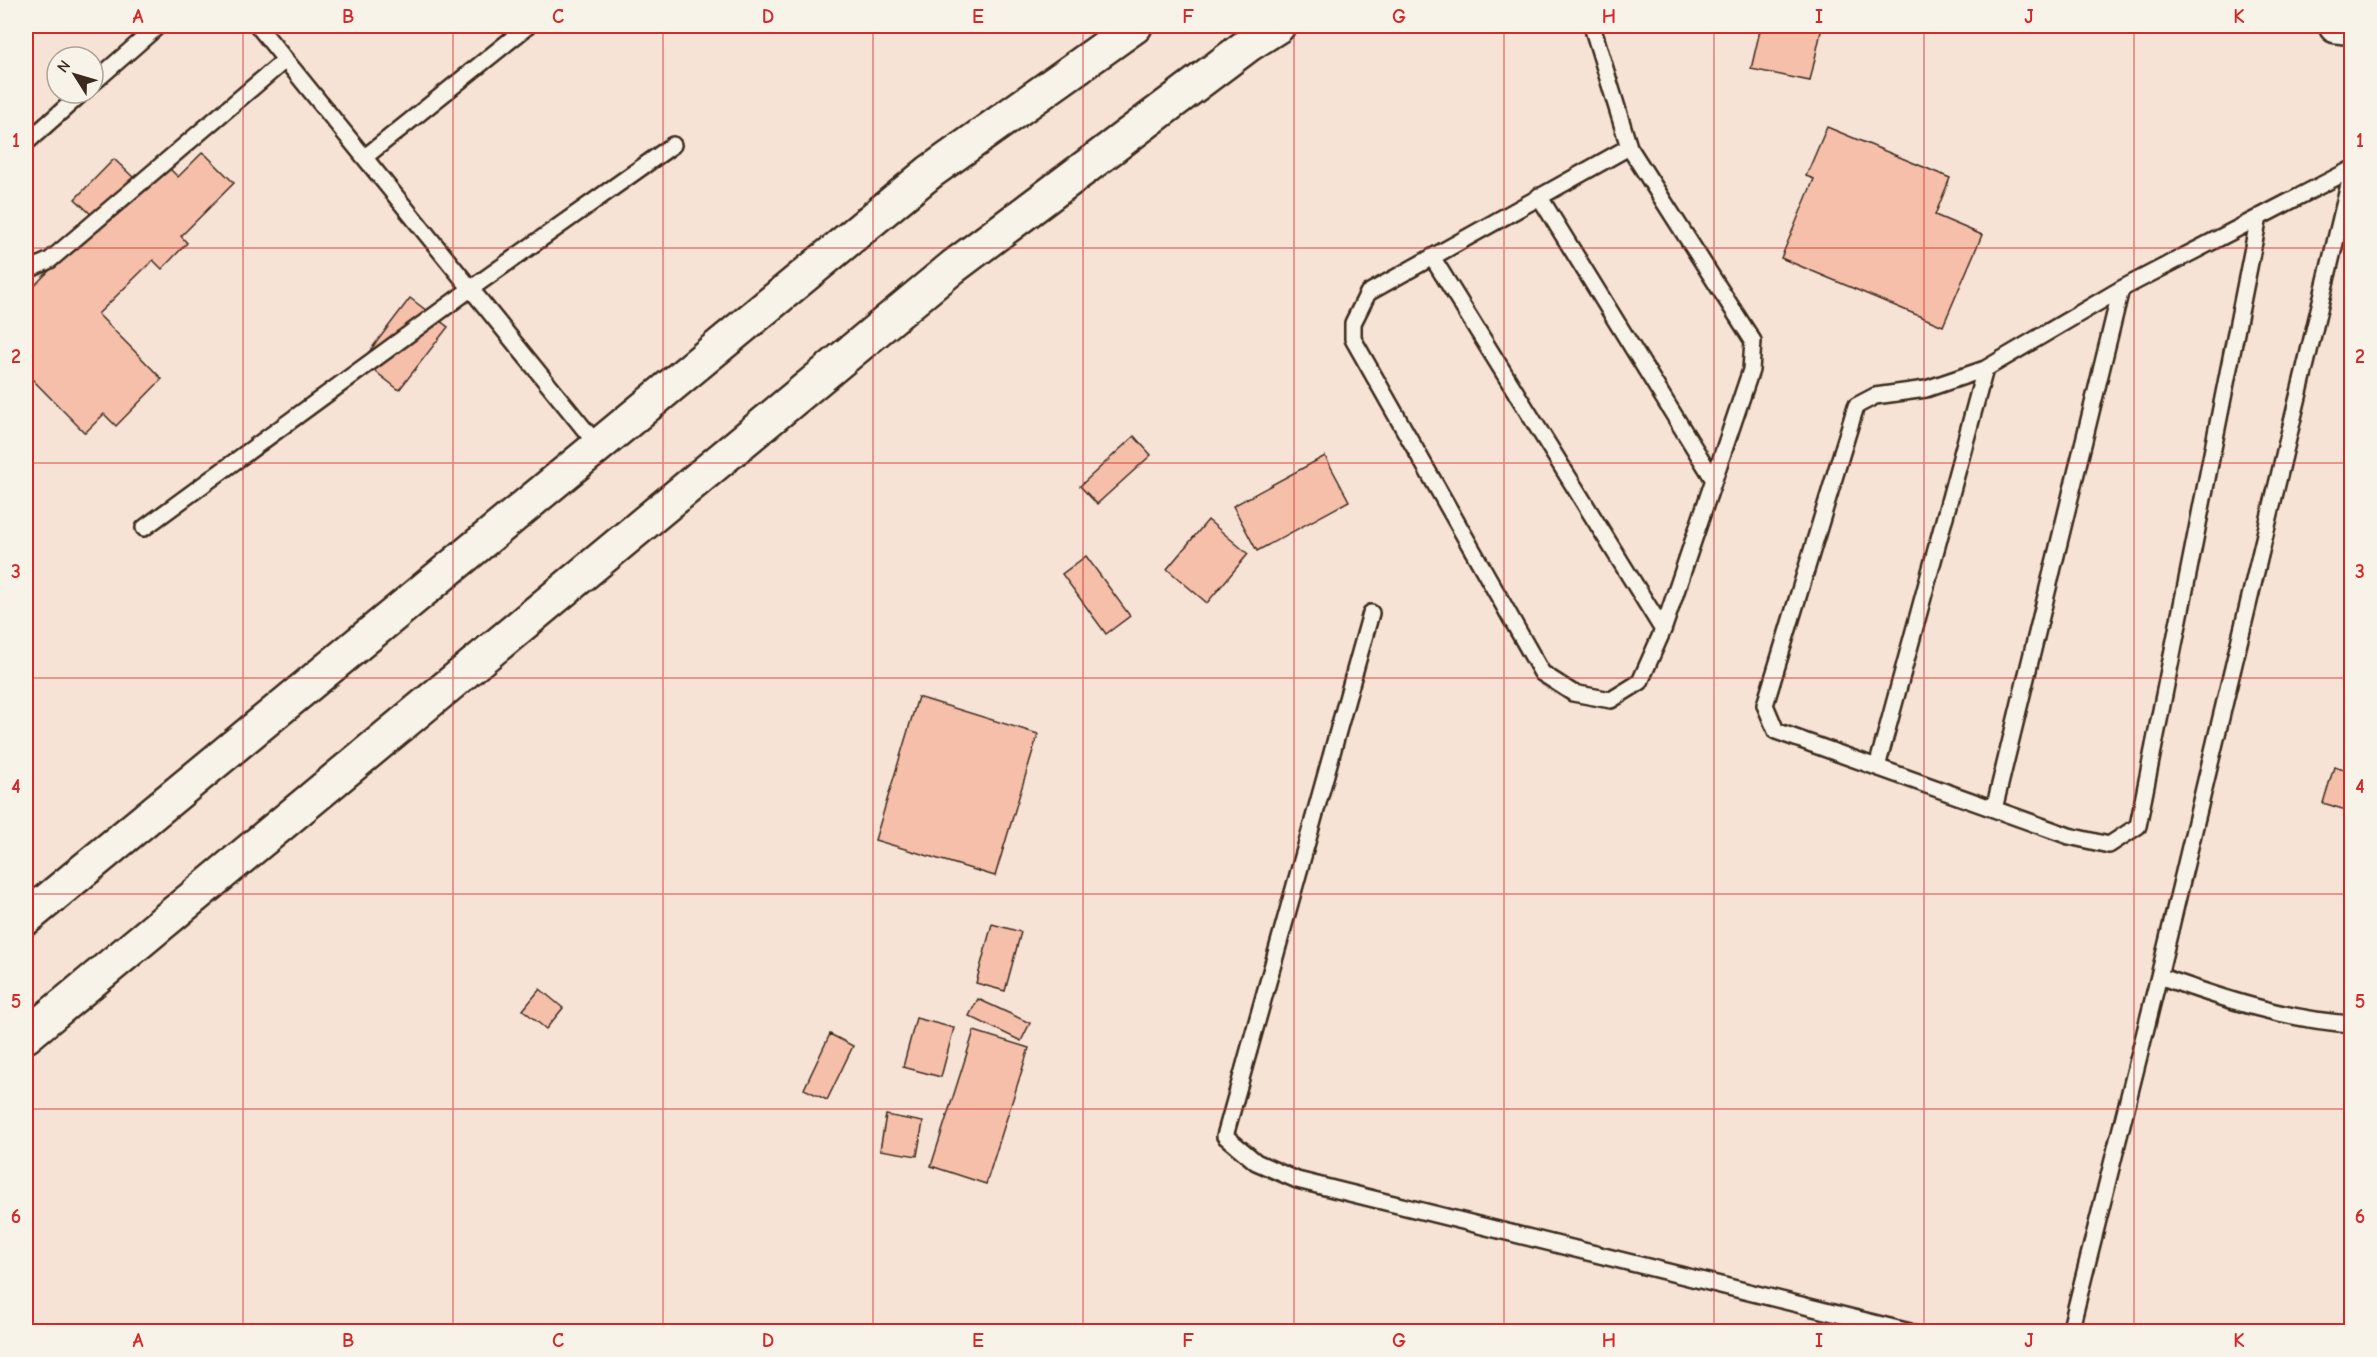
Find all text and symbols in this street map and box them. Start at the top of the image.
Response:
text: A [132,5,144,28]
text: B [342,5,354,28]
text: C [552,5,564,28]
text: D [762,5,774,28]
text: E [972,5,984,28]
text: F [1182,5,1194,28]
text: G [1392,5,1406,28]
text: H [1602,5,1616,28]
text: I [1815,5,1823,28]
text: J [2024,5,2034,28]
text: K [2233,5,2245,28]
north arrow [45,45,105,105]
text: N [53,57,74,76]
text: 1 [12,129,20,152]
text: 1 [2356,129,2364,152]
text: 2 [11,345,21,368]
text: 2 [2355,345,2365,368]
text: 3 [11,560,21,583]
text: 3 [2355,560,2365,583]
text: 4 [11,775,21,798]
text: 4 [2355,775,2365,798]
text: 5 [11,990,21,1013]
text: 5 [2355,990,2365,1013]
text: 6 [11,1205,21,1228]
text: 6 [2355,1205,2365,1228]
text: A [132,1329,144,1352]
text: B [342,1329,354,1352]
text: C [552,1329,564,1352]
text: D [762,1329,774,1352]
text: E [972,1329,984,1352]
text: F [1182,1329,1194,1352]
text: G [1392,1329,1406,1352]
text: H [1602,1329,1616,1352]
text: I [1815,1329,1823,1352]
text: J [2024,1329,2034,1352]
text: K [2233,1329,2245,1352]

